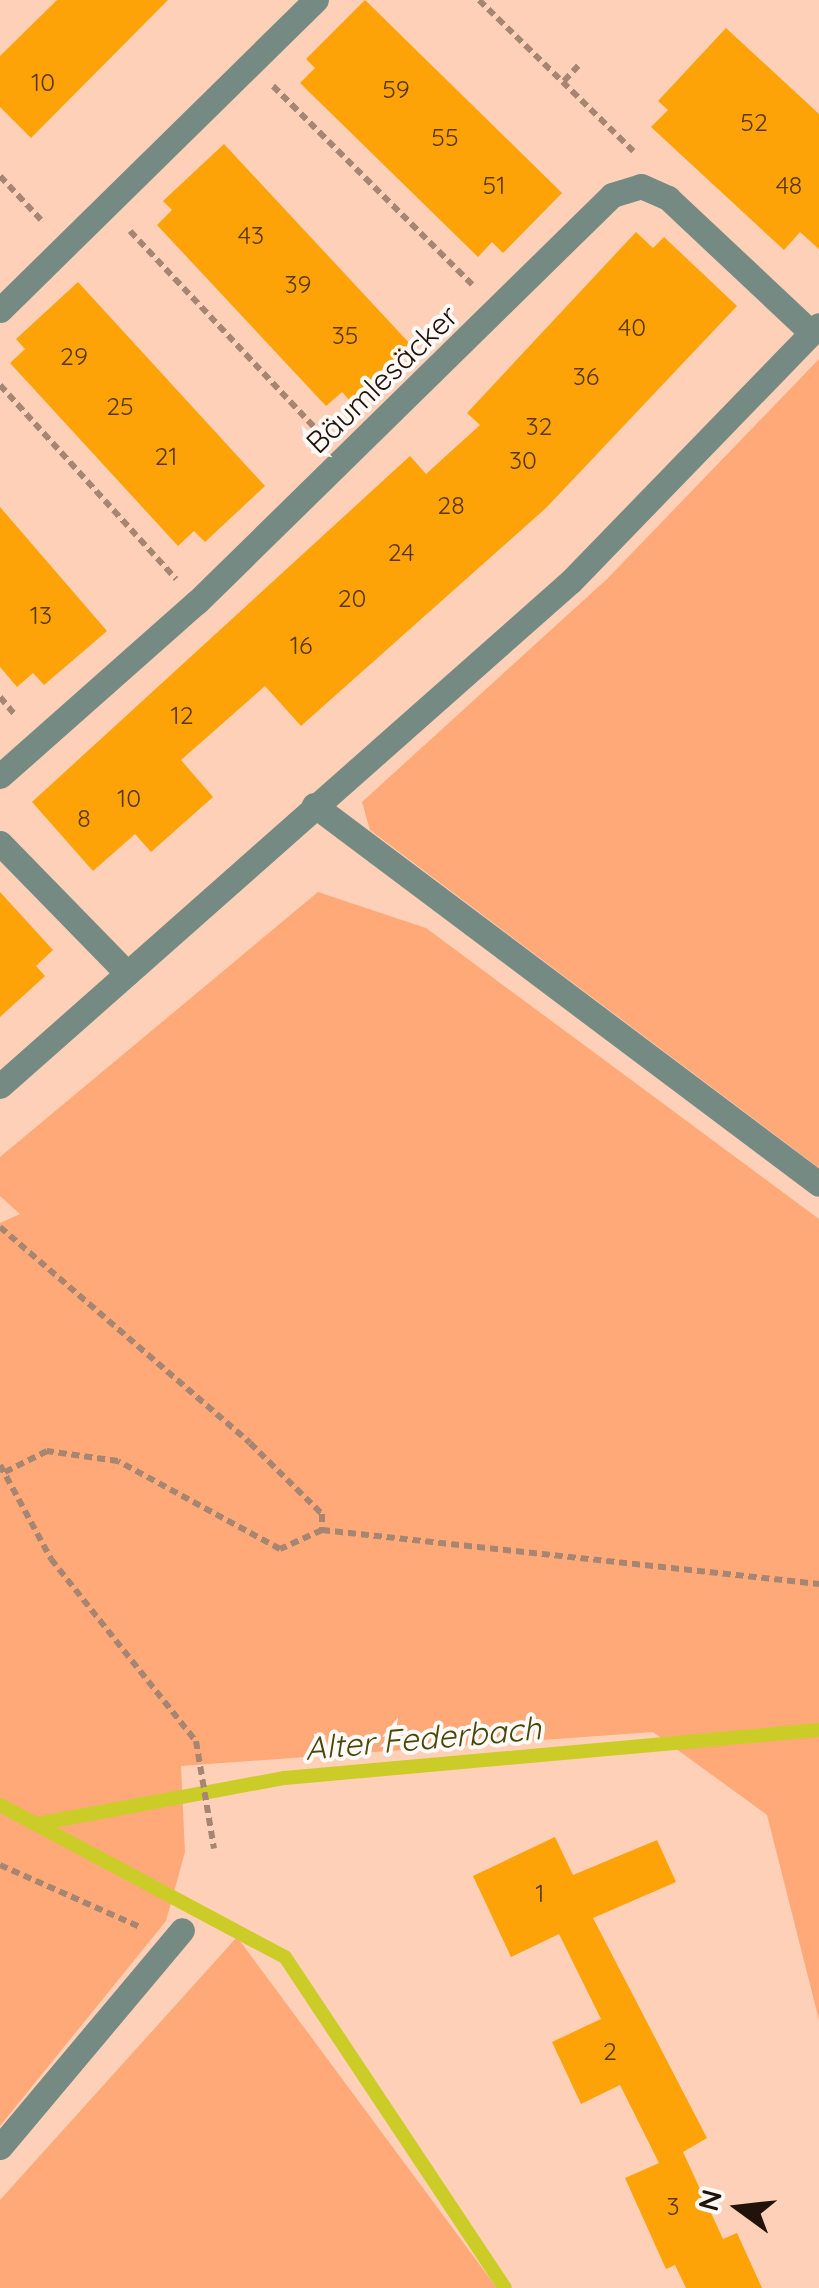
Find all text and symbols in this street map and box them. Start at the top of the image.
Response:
house number: 10 [31,67,55,97]
house number: 59 [382,74,410,104]
house number: 52 [740,107,768,137]
house number: 55 [431,122,459,152]
house number: 51 [483,170,505,200]
house number: 48 [776,170,802,200]
house number: 43 [238,220,264,250]
house number: 39 [284,269,312,299]
street label: Bäumlesäcker [299,298,465,460]
house number: 40 [618,312,646,342]
house number: 35 [332,320,358,350]
house number: 29 [60,341,88,371]
house number: 36 [573,361,599,391]
house number: 25 [106,391,134,421]
house number: 32 [526,411,552,441]
house number: 21 [154,441,178,471]
house number: 30 [509,445,537,475]
house number: 28 [437,490,465,520]
house number: 24 [388,537,414,567]
house number: 20 [338,583,366,613]
house number: 13 [30,600,52,630]
house number: 16 [290,630,312,660]
house number: 12 [170,700,194,730]
house number: 10 [117,783,141,813]
house number: 8 [77,803,91,833]
water label: Alter Federbach [303,1709,543,1767]
house number: 1 [535,1878,545,1908]
house number: 2 [603,2036,617,2066]
north arrow [689,2158,789,2258]
text: N [690,2186,729,2215]
house number: 3 [666,2191,680,2221]

